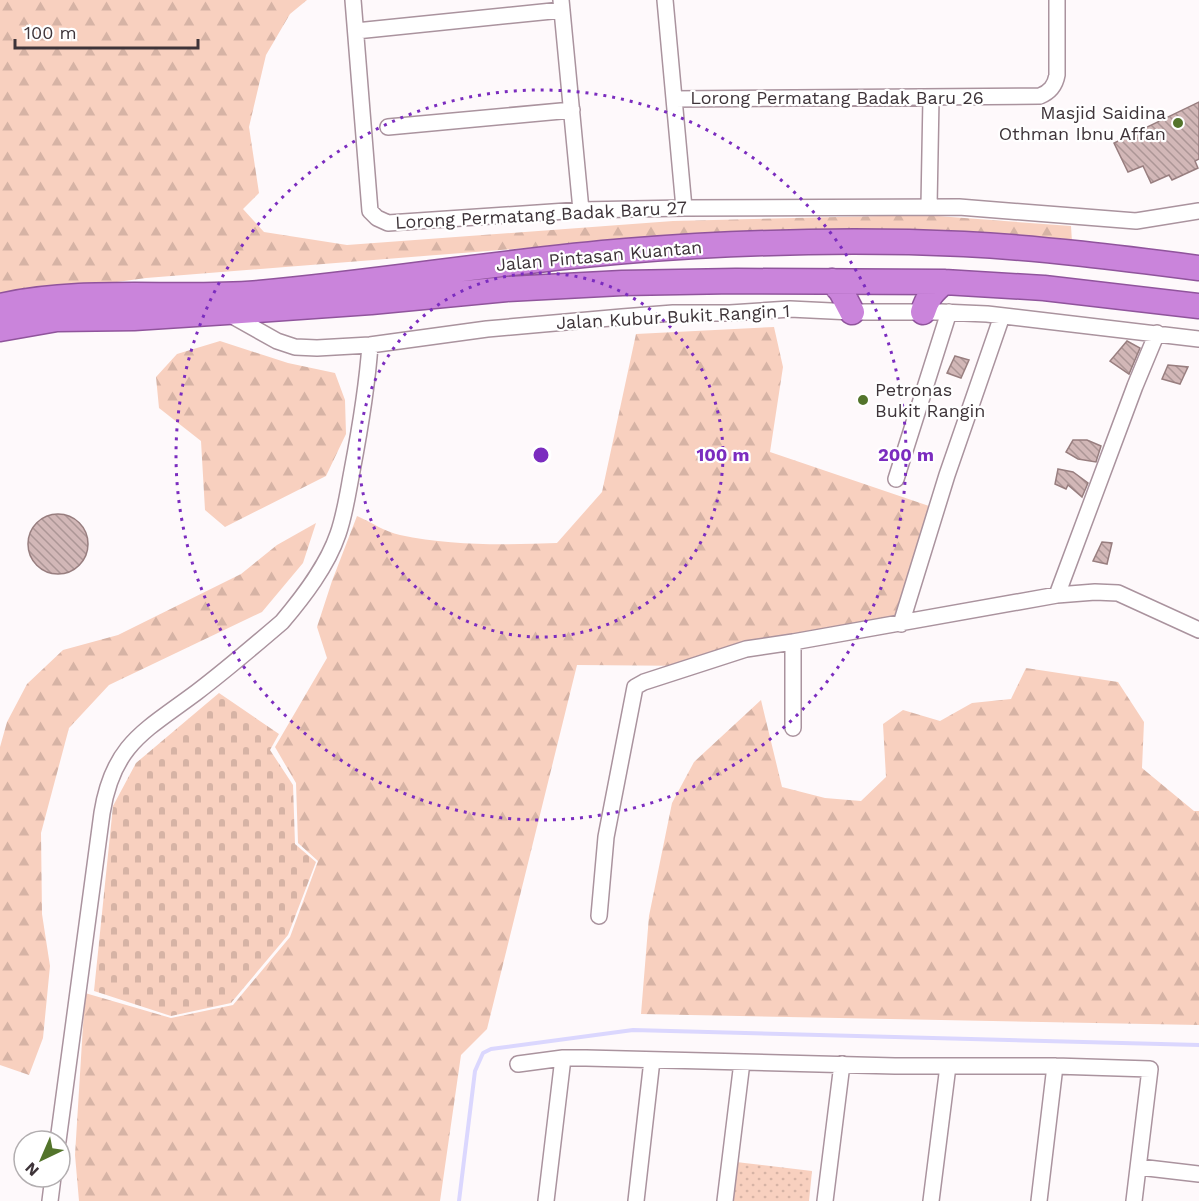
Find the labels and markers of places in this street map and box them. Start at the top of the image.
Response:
place label: Masjid Saidina Othman Ibnu Affan [999,102,1166,144]
marker: Masjid Saidina Othman Ibnu Affan [1171,116,1185,130]
place label: Petronas Bukit Rangin [875,379,985,421]
marker: Petronas Bukit Rangin [856,393,870,407]
centre of rings [531,445,551,465]

